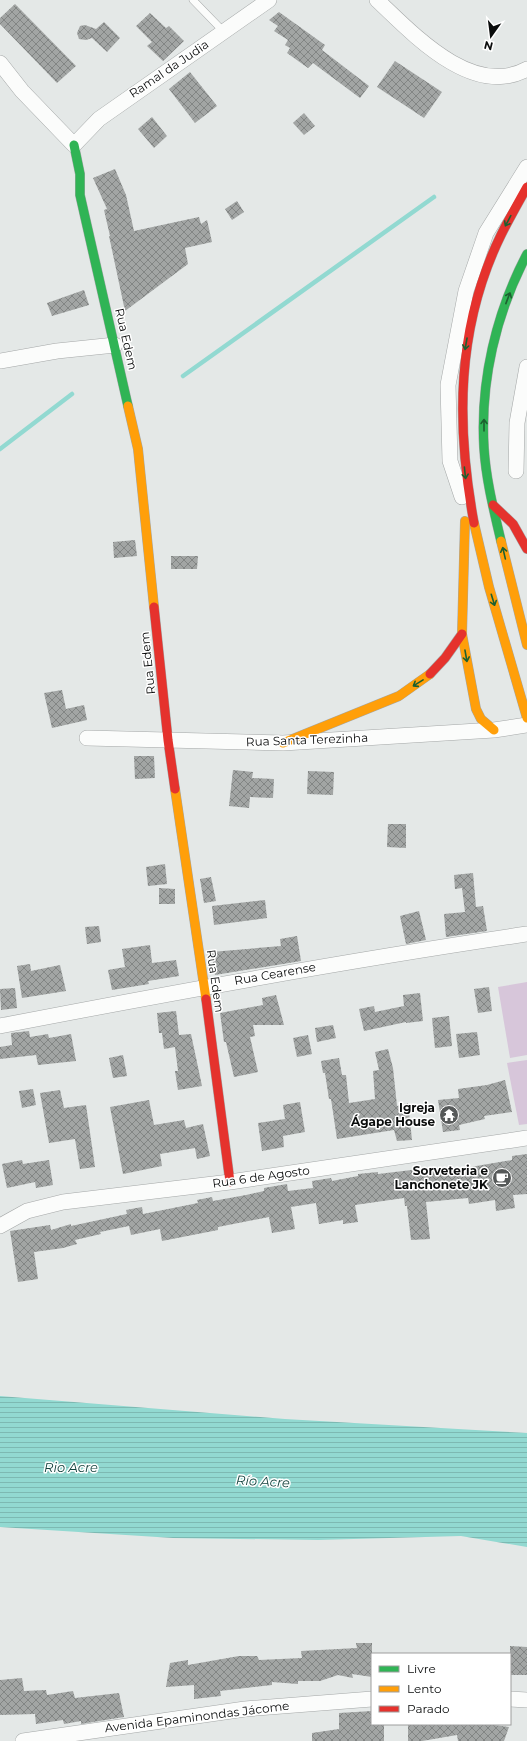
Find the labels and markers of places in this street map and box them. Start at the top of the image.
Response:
place label: Igreja Ágape House [350,1100,435,1129]
temple icon: Igreja Ágape House [438,1104,460,1126]
place label: Sorveteria e Lanchonete JK [394,1163,489,1192]
cafe icon: Sorveteria e Lanchonete JK [491,1167,513,1189]

